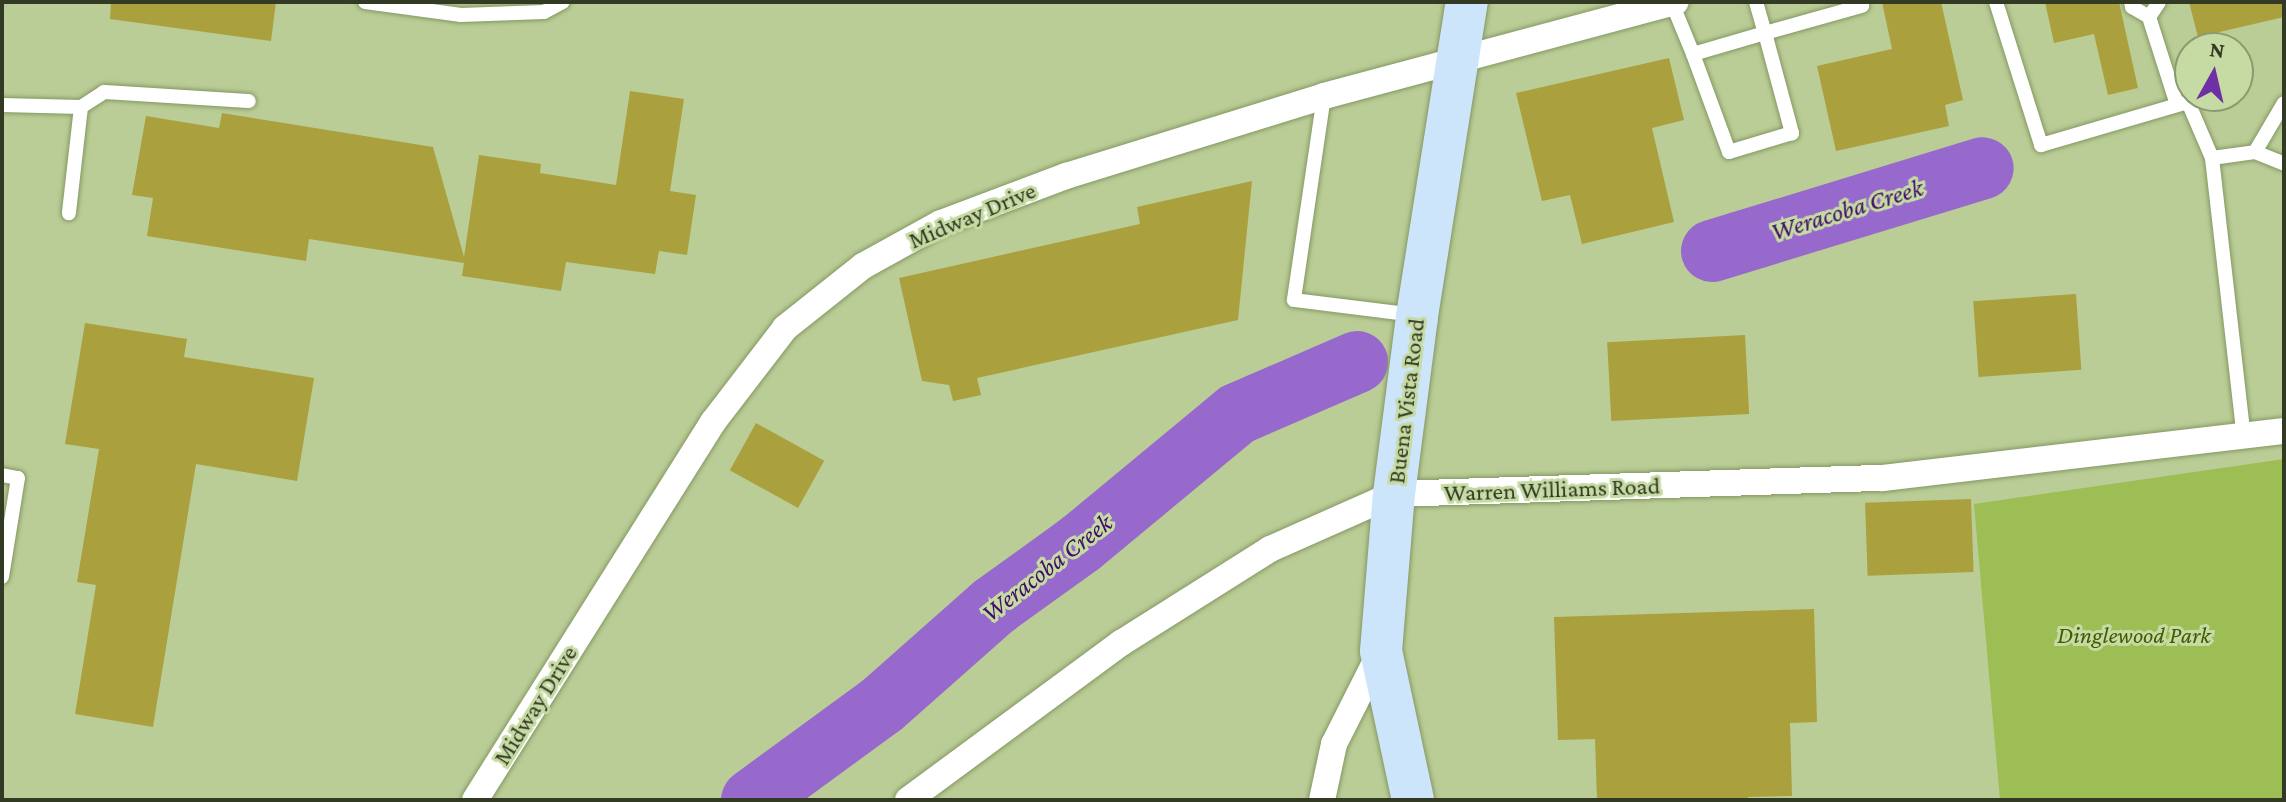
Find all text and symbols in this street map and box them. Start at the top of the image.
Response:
north arrow [2174,32,2254,112]
text: N [2208,36,2226,63]
water label: Weracoba Creek [1767,172,1927,248]
street label: Midway Drive [904,175,1040,255]
street label: Buena Vista Road [1382,317,1430,485]
street label: Warren Williams Road [1443,471,1661,507]
water label: Weracoba Creek [975,507,1119,629]
park label: Dinglewood Park [2057,621,2211,649]
street label: Midway Drive [487,640,583,770]

